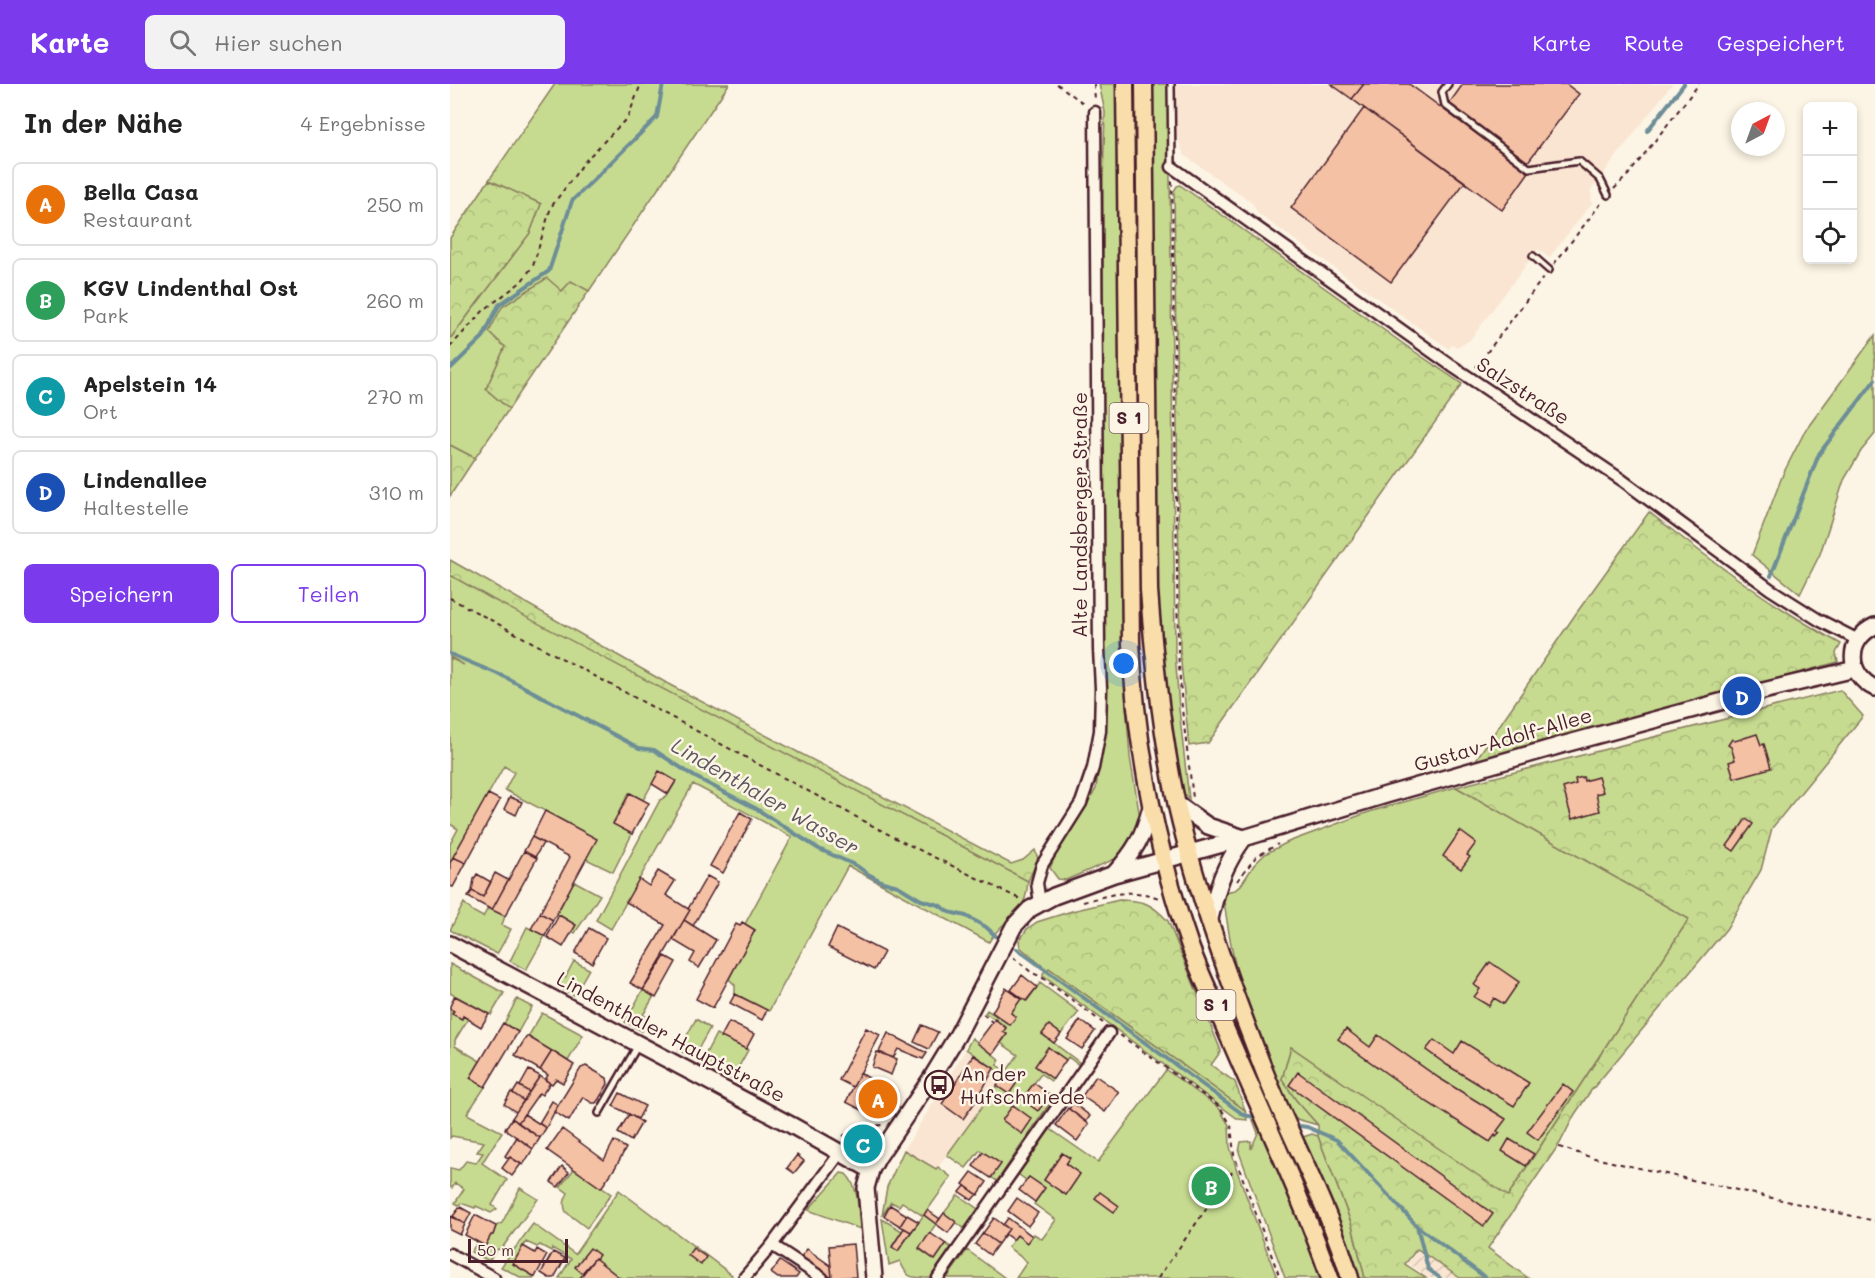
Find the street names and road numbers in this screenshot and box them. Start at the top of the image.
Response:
street label: Salzstraße [1472,350,1575,430]
street label: Alte Landsberger Straße [1066,392,1092,638]
road number: S 1 [1110,403,1148,433]
street label: Gustav-Adolf-Allee [1411,701,1595,777]
street label: Lindenthaler Hauptstraße [553,965,790,1107]
road number: S 1 [1196,990,1236,1020]

